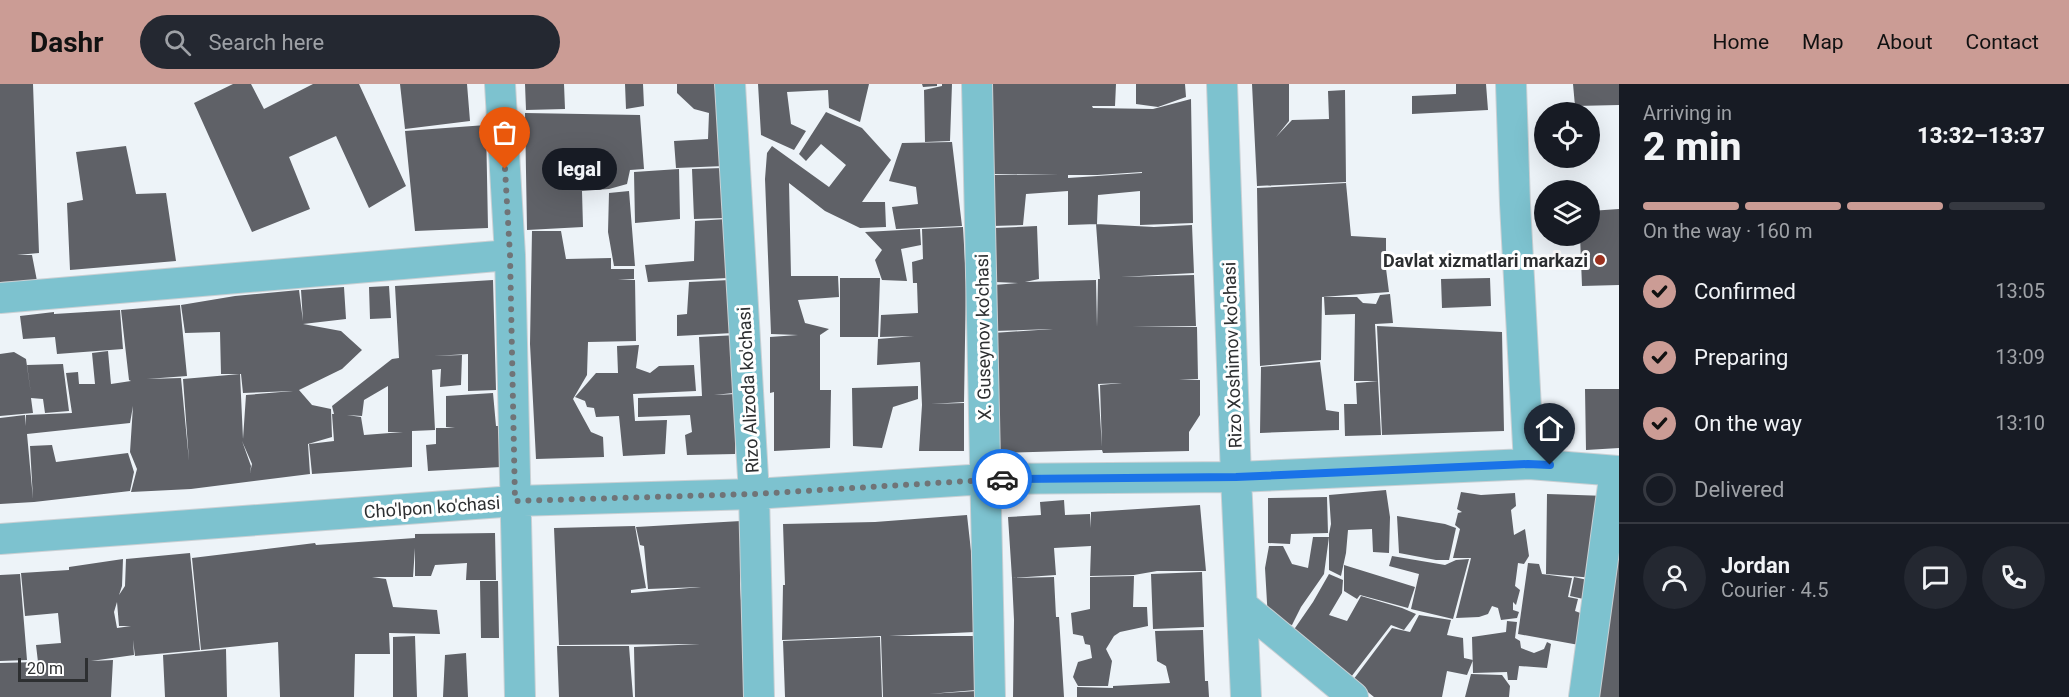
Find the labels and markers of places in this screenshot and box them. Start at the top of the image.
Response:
pin [479,107,530,169]
callout: legal [541,148,616,190]
place label: Davlat xizmatlari markazi [1383,250,1588,271]
marker: Davlat xizmatlari markazi [1593,253,1607,267]
pin [1524,403,1575,465]

